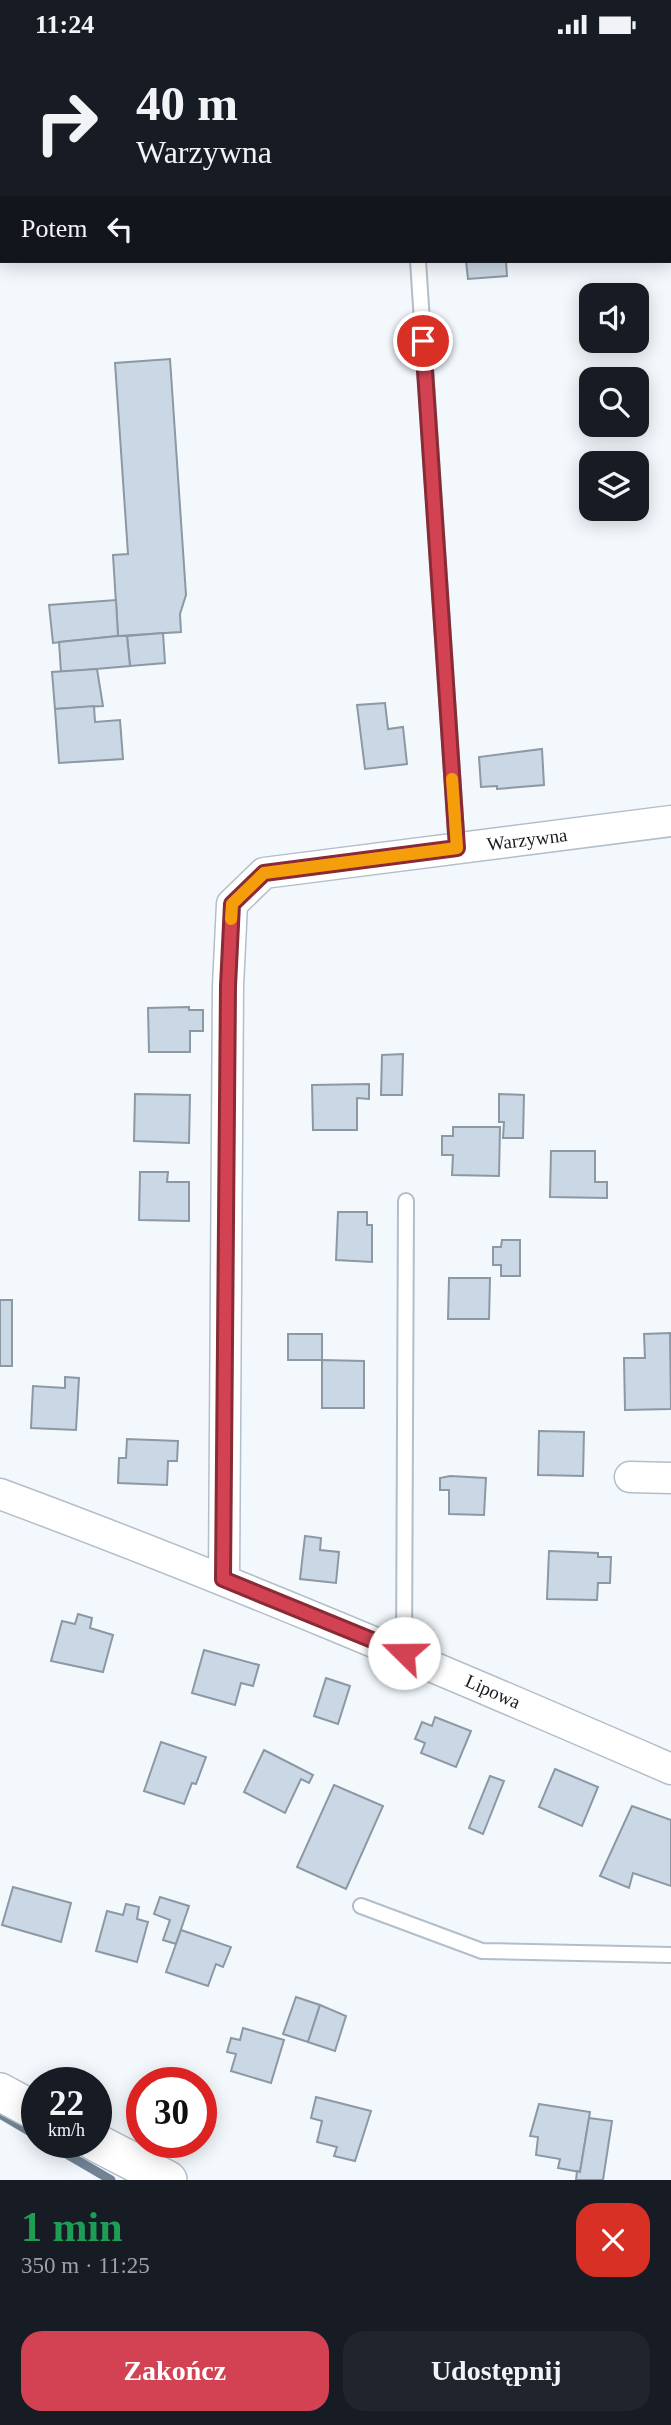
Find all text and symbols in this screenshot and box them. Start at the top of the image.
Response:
text: 11:24 [35,10,94,39]
text: 40 m [136,76,238,131]
icon: right [21,77,112,168]
text: Warzywna [136,134,272,170]
icon: left [101,210,139,248]
text: Potem [21,214,87,243]
map controls [579,283,649,521]
button: sound [579,283,649,353]
pin [393,311,453,371]
icon: arrive [404,322,442,360]
button: search [579,367,649,437]
button: layers [579,451,649,521]
street label: Warzywna [486,824,569,855]
position arrow [367,1616,441,1690]
street label: Lipowa [462,1670,524,1713]
speed limit sign: 30 [126,2067,217,2158]
text: 22 [49,2084,84,2123]
text: km/h [48,2120,85,2140]
button: close [576,2203,650,2277]
text: 1 min [21,2204,123,2250]
text: 350 m · 11:25 [21,2253,150,2278]
button: Zakończ [21,2331,329,2411]
button: Udostępnij [343,2331,650,2411]

